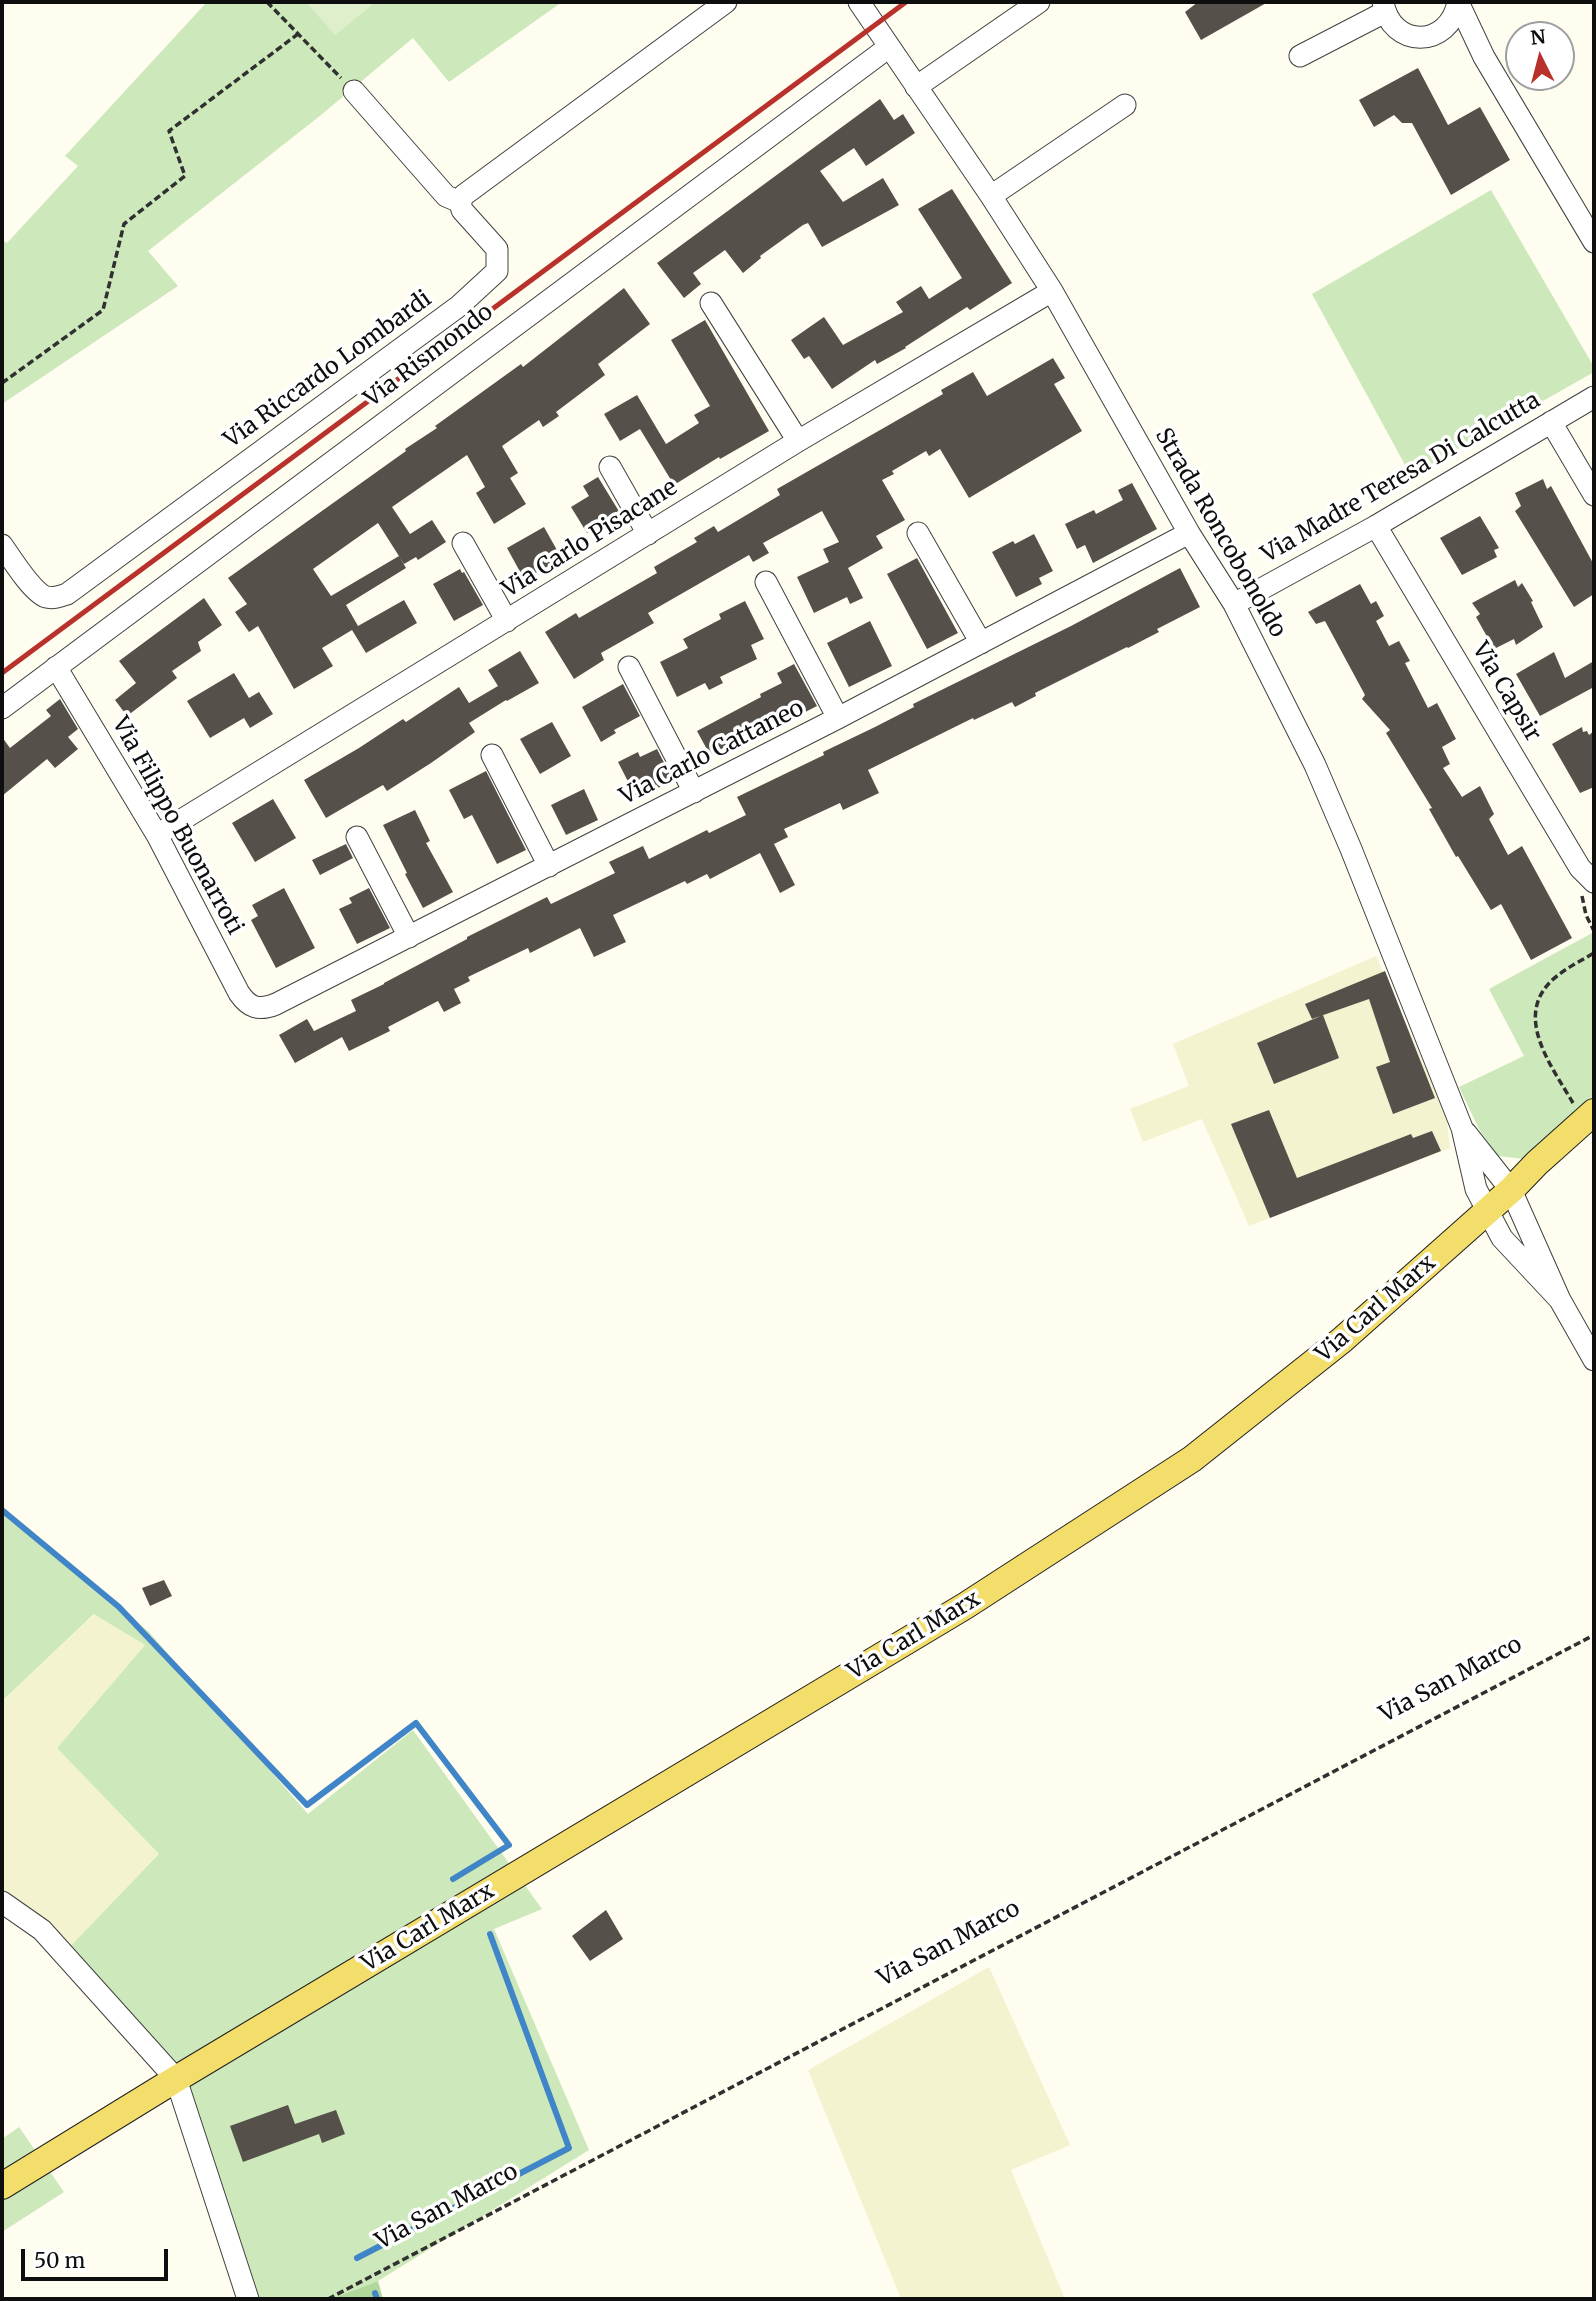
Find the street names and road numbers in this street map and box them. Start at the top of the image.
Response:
street label: Via Riccardo Lombardi [219,286,437,454]
street label: Via Rismondo [359,299,499,413]
street label: Via Madre Teresa Di Calcutta [1257,387,1545,569]
street label: Strada Roncobonoldo [1149,423,1291,643]
street label: Via Carlo Pisacane [497,474,683,604]
street label: Via Capsir [1466,637,1546,747]
street label: Via Carlo Cattaneo [616,695,808,811]
street label: Via Filippo Buonarroti [106,712,248,940]
street label: Via Carl Marx [1311,1250,1441,1368]
street label: Via Carl Marx [843,1586,985,1686]
street label: Via San Marco [1375,1631,1527,1729]
street label: Via Carl Marx [357,1878,499,1978]
street label: Via San Marco [873,1895,1025,1993]
street label: Via San Marco [371,2158,523,2256]

